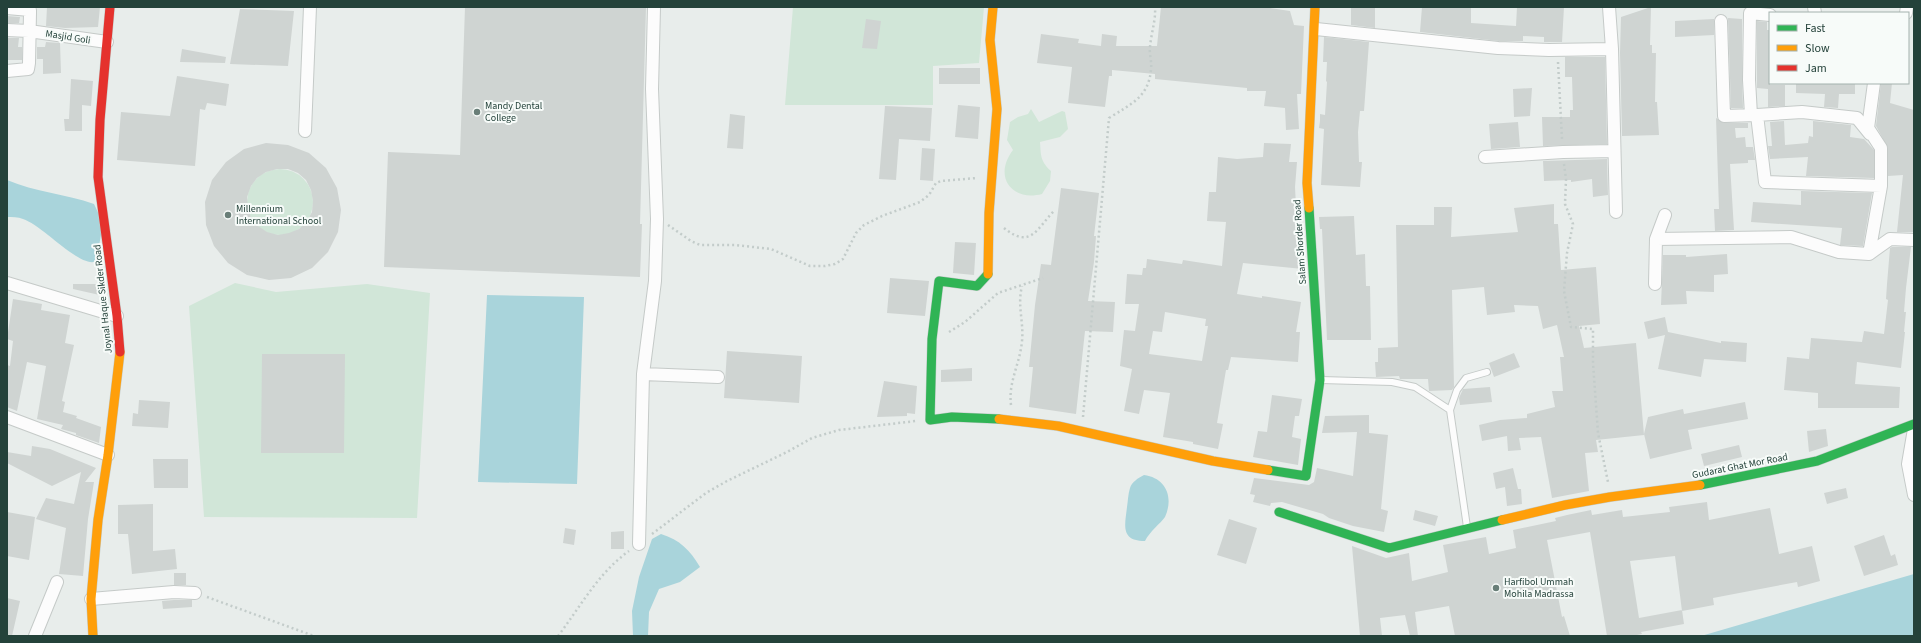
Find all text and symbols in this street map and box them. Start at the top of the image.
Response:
legend [1769,12,1909,84]
text: Fast [1805,20,1825,37]
street label: Masjid Goli [44,27,92,47]
text: Slow [1805,40,1830,57]
text: Jam [1805,60,1827,77]
place label: Mandy Dental College [485,99,543,125]
marker: Mandy Dental College [472,107,482,117]
street label: Salam Shorder Road [1290,199,1310,285]
place label: Millennium International School [236,202,322,228]
marker: Millennium International School [223,210,233,220]
street label: Joynal Haque Sikder Road [90,244,116,354]
street label: Gudarat Ghat Mor Road [1691,450,1789,482]
place label: Harfibol Ummah Mohila Madrassa [1504,575,1574,601]
marker: Harfibol Ummah Mohila Madrassa [1491,583,1501,593]

